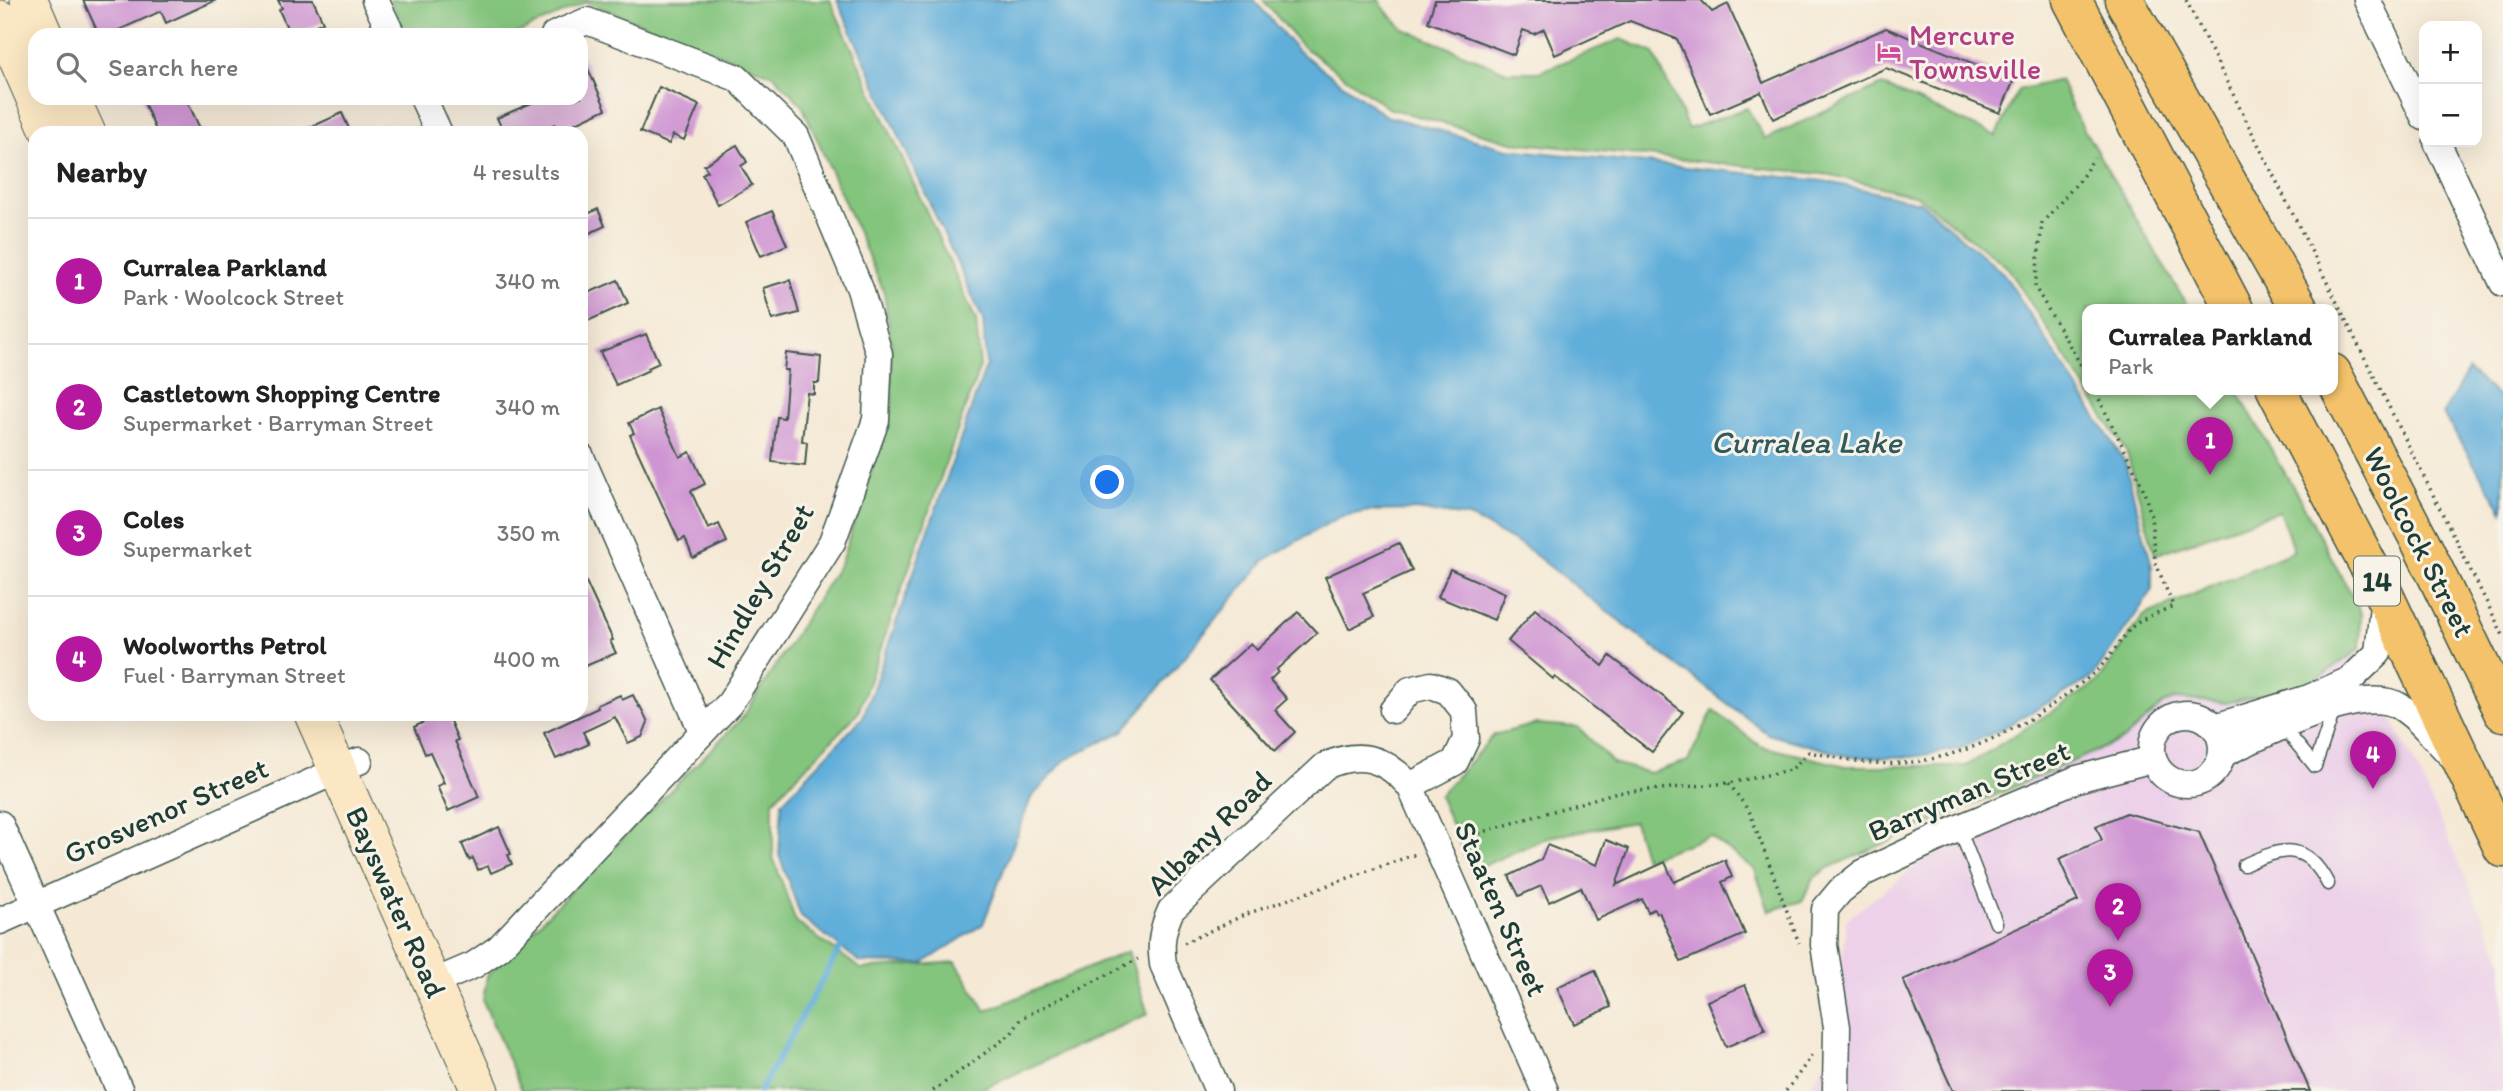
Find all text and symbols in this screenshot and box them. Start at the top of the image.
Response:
place label: Mercure Townsville [1909,16,2041,87]
map controls [2419,21,2482,147]
button: + [2419,21,2482,84]
search box [28,28,588,105]
hotel icon: Mercure Townsville [1875,38,1903,66]
icon: search [52,48,90,86]
text: Search here [108,51,238,83]
button: − [2419,84,2482,147]
text: Nearby [56,153,147,190]
text: 4 results [473,158,560,186]
text: Curralea Parkland [123,251,327,283]
text: 1 [74,267,84,295]
text: 340 m [495,267,560,295]
text: Park · Woolcock Street [123,283,344,311]
popup [2082,304,2338,395]
text: Curralea Parkland [2108,320,2312,352]
text: Park [2108,352,2153,380]
text: Castletown Shopping Centre [123,377,440,409]
text: 2 [73,393,85,421]
text: 340 m [495,393,560,421]
text: Supermarket · Barryman Street [123,409,433,437]
pin: 1 [2187,417,2233,475]
water label: Curralea Lake [1711,423,1903,461]
street label: Woolcock Street [2356,440,2483,643]
your location [1090,465,1124,499]
street label: Hindley Street [697,496,822,675]
text: Coles [123,503,184,535]
text: 3 [73,519,85,547]
text: 350 m [497,519,560,547]
text: Supermarket [123,535,252,563]
road number: 14 [2354,556,2400,606]
text: Woolworths Petrol [123,629,327,661]
text: 4 [72,645,86,673]
text: 400 m [493,645,560,673]
text: Fuel · Barryman Street [123,661,346,689]
street label: Barryman Street [1863,731,2075,850]
pin: 4 [2350,731,2396,789]
street label: Grosvenor Street [58,749,274,872]
street label: Albany Road [1138,762,1279,903]
street label: Bayswater Road [338,800,455,1003]
street label: Staaten Street [1446,816,1556,1002]
pin: 2 [2095,883,2141,941]
pin: 3 [2087,949,2133,1007]

